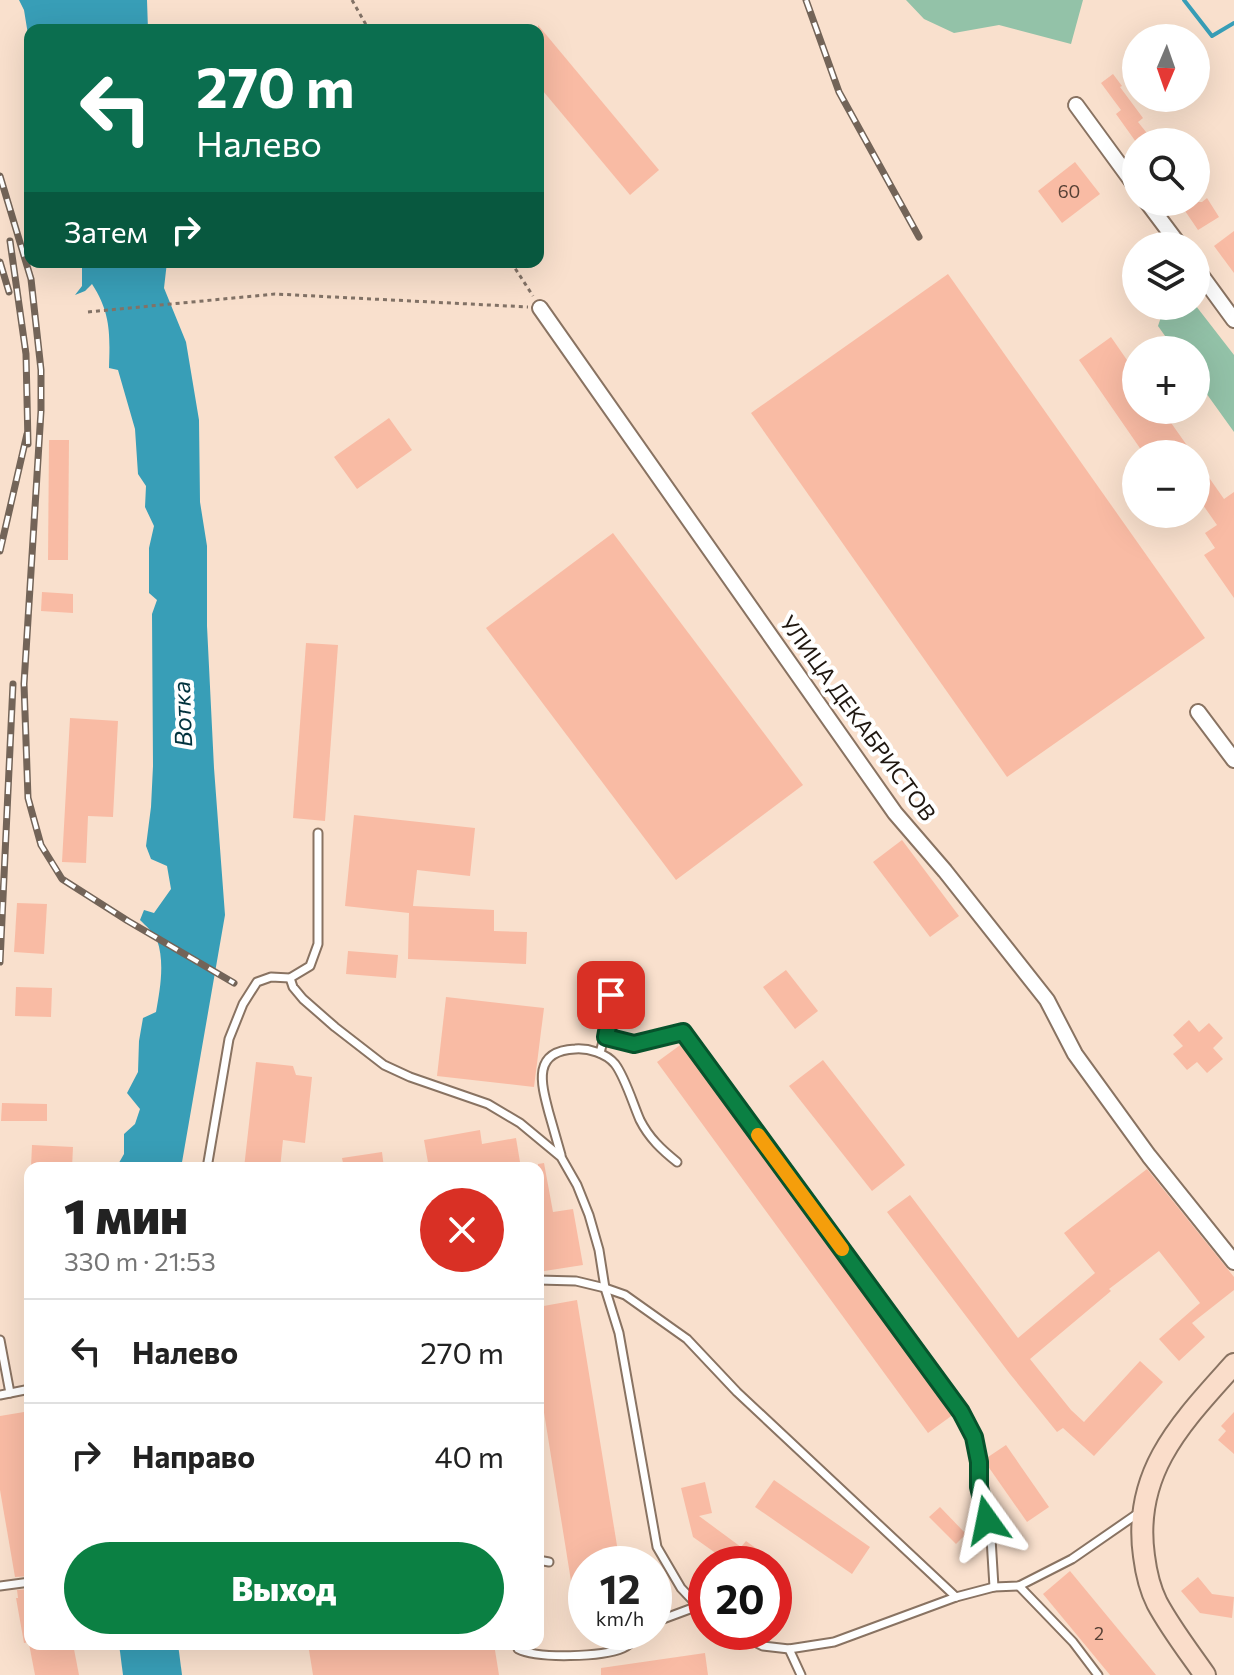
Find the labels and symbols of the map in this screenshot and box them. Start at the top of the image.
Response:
north arrow [1122,24,1210,112]
house number: 60 [1058,180,1080,202]
street label: УЛИЦА ДЕКАБРИСТОВ [775,610,942,826]
water label: Вотка [166,681,197,748]
pin [577,961,645,1029]
position arrow [945,1478,1029,1562]
speed limit sign: 20 [688,1546,792,1650]
house number: 2 [1094,1622,1104,1644]

